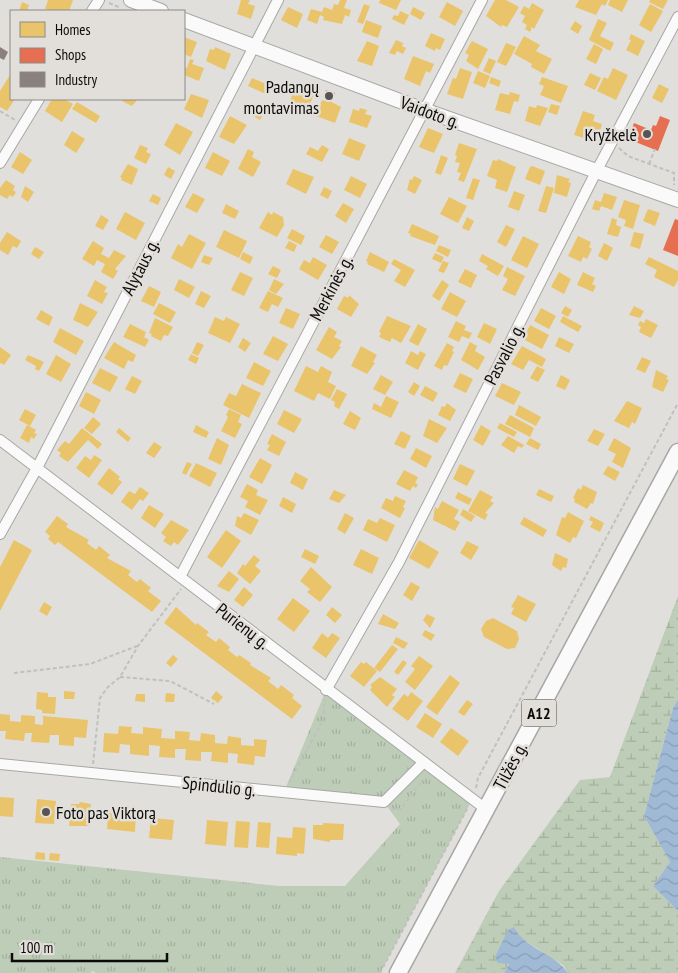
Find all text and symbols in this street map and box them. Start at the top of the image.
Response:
legend [10,10,185,100]
text: Homes [55,20,91,39]
text: Shops [55,45,86,64]
text: Industry [55,70,97,89]
place label: Padangų montavimas [244,75,319,119]
marker: Padangų montavimas [323,90,335,102]
street label: Vaidoto g. [396,90,463,133]
place label: Kryžkelė [585,123,637,146]
marker: Kryžkelė [641,128,653,140]
street label: Alytaus g. [116,235,164,299]
street label: Merkinės g. [304,251,358,325]
street label: Pasvalio g. [479,319,529,389]
street label: Purienų g. [211,598,275,654]
road number: A12 [522,700,556,726]
street label: Tilžės g. [488,738,532,794]
street label: Spindulio g. [181,771,257,801]
place label: Foto pas Viktorą [56,801,156,824]
marker: Foto pas Viktorą [40,806,52,818]
scale bar [12,930,168,962]
text: 100 m [20,938,53,957]

